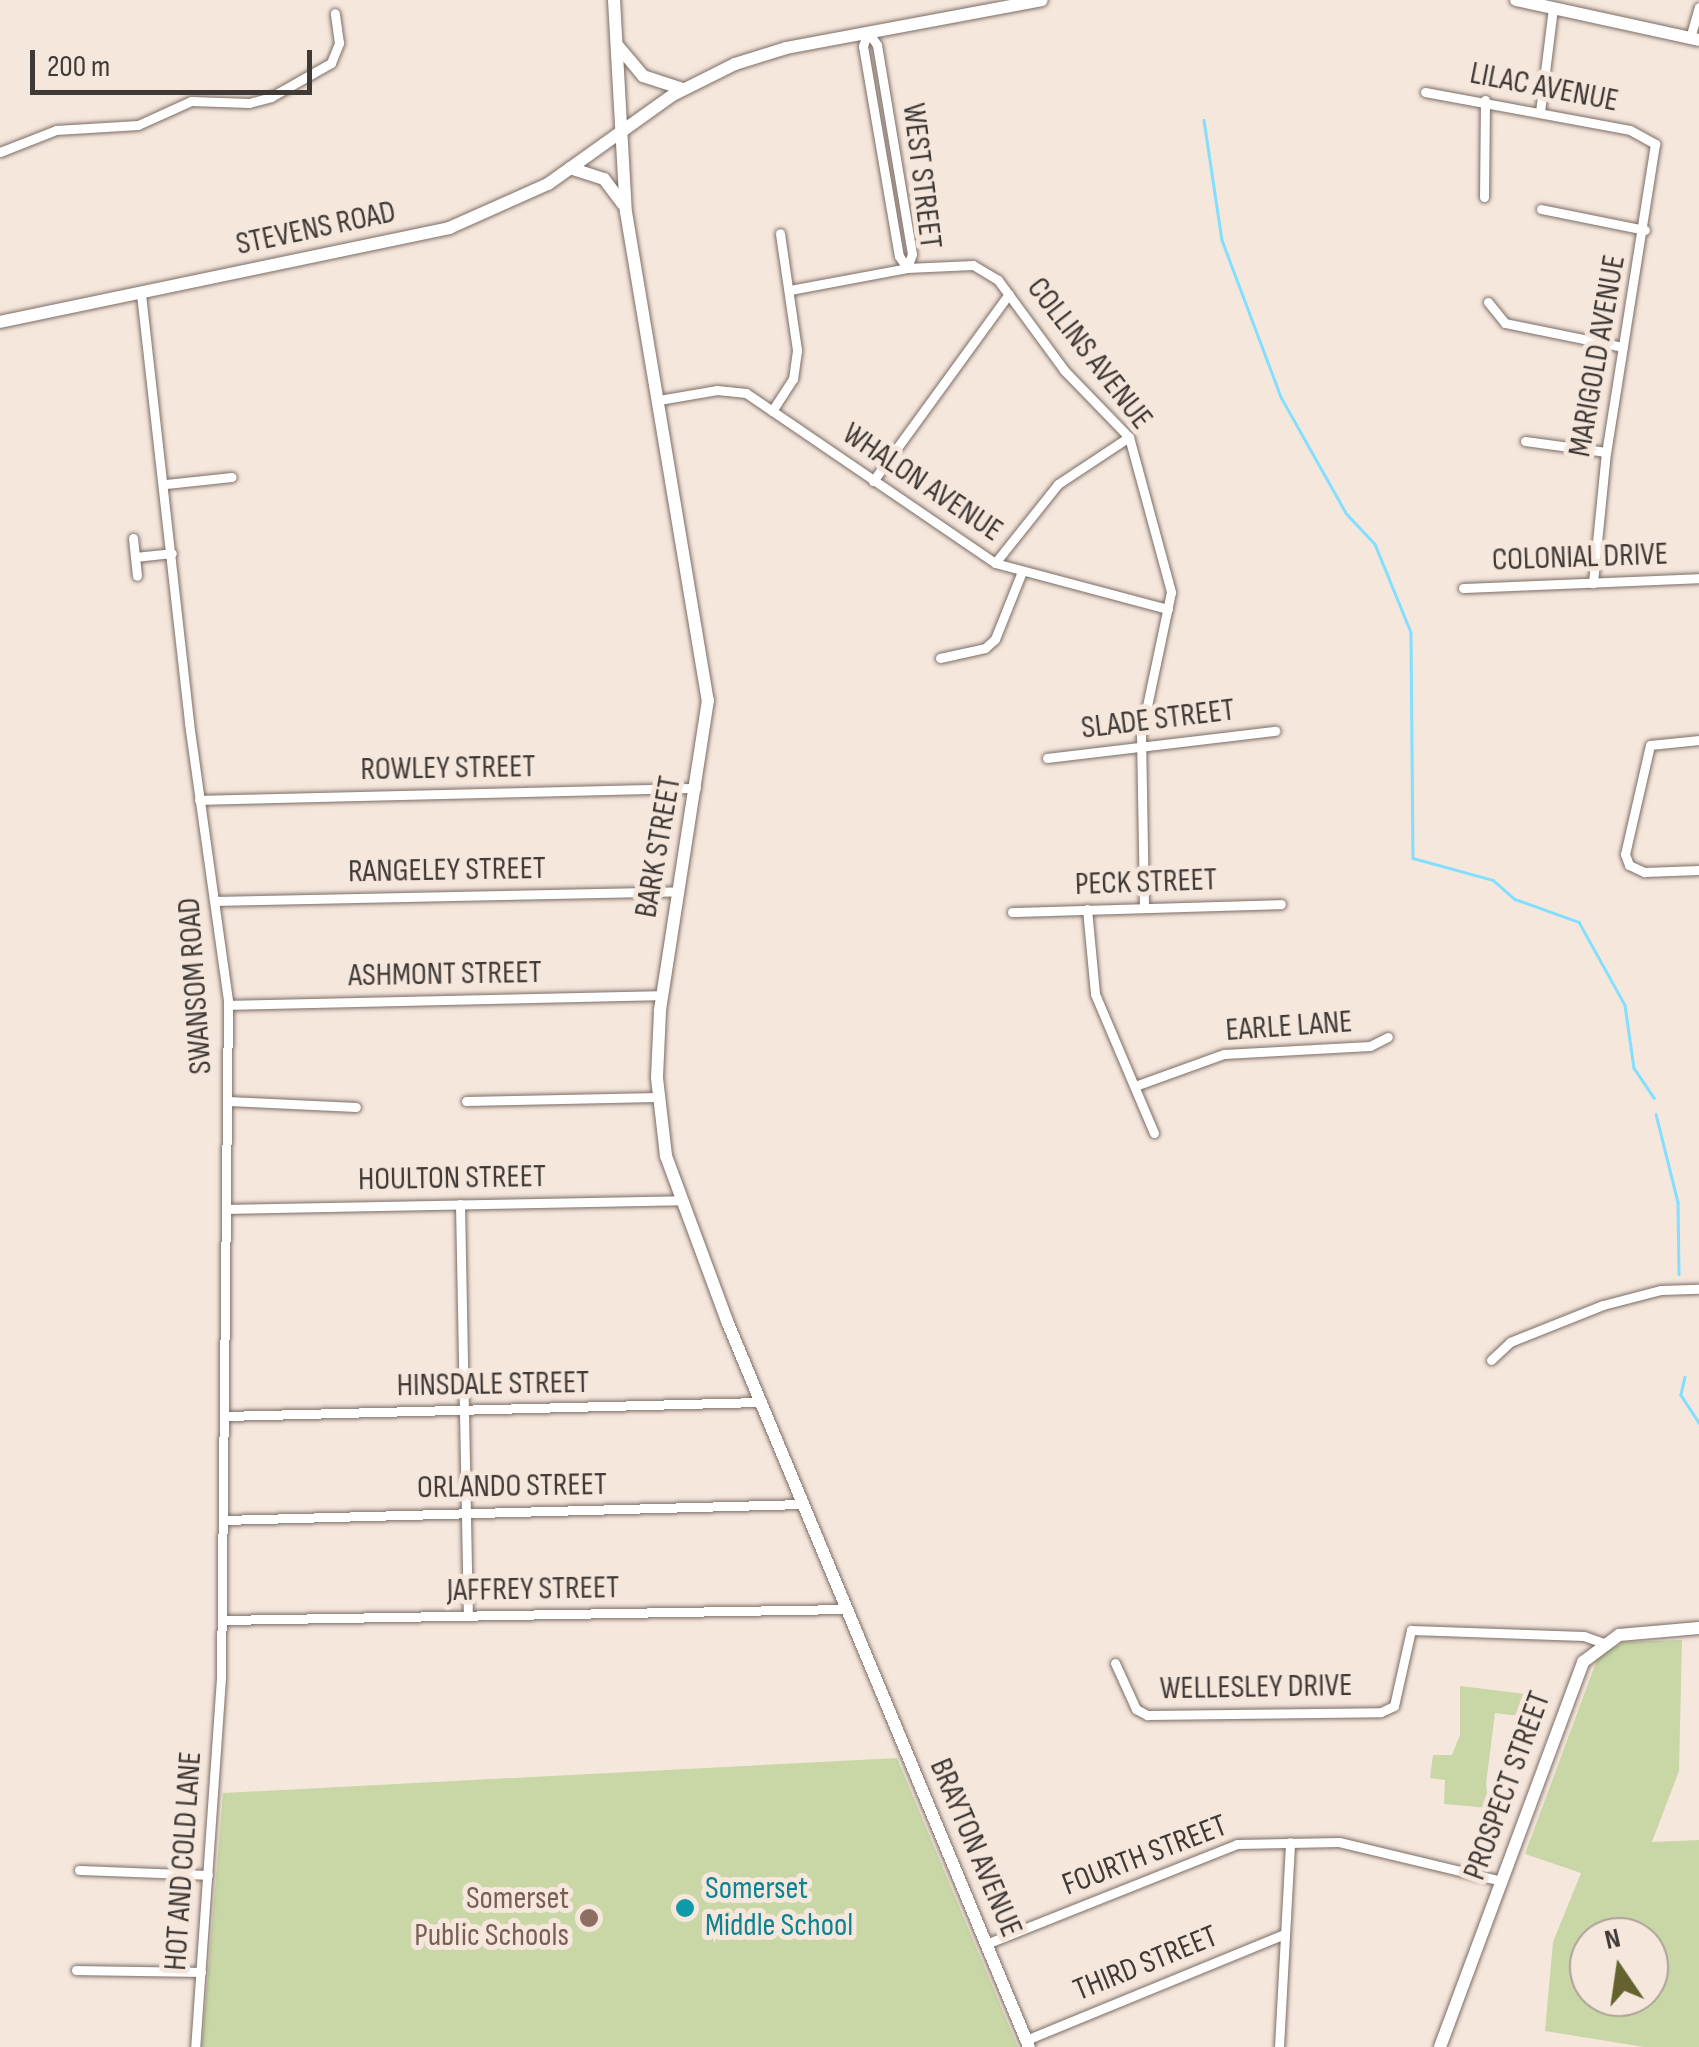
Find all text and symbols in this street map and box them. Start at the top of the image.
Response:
scale bar [35,30,318,92]
text: 200 m [47,49,110,85]
street label: LILAC AVENUE [1467,55,1621,121]
street label: WEST STREET [893,101,949,251]
street label: STEVENS ROAD [233,193,399,265]
street label: MARIGOLD AVENUE [1561,252,1635,460]
street label: COLLINS AVENUE [1018,270,1160,438]
street label: WHALON AVENUE [835,415,1009,551]
street label: COLONIAL DRIVE [1491,536,1669,580]
street label: SLADE STREET [1079,692,1237,748]
street label: ROWLEY STREET [360,748,536,790]
street label: BARK STREET [628,773,690,921]
street label: RANGELEY STREET [348,850,546,892]
street label: PECK STREET [1074,861,1218,905]
street label: SWANSOM ROAD [171,896,221,1076]
street label: ASHMONT STREET [348,954,542,996]
street label: EARLE LANE [1224,1003,1354,1051]
street label: HOULTON STREET [358,1158,546,1200]
street label: HINSDALE STREET [396,1364,590,1406]
street label: ORLANDO STREET [417,1466,607,1508]
street label: JAFFREY STREET [446,1569,620,1611]
street label: WELLESLEY DRIVE [1159,1667,1353,1709]
street label: PROSPECT STREET [1456,1687,1560,1885]
street label: HOT AND COLD LANE [157,1750,211,1972]
street label: BRAYTON AVENUE [920,1753,1030,1943]
street label: FOURTH STREET [1057,1807,1233,1905]
place label: Somerset Middle School [705,1871,853,1946]
place label: Somerset Public Schools [414,1881,569,1956]
marker: Somerset Middle School [674,1897,696,1919]
marker: Somerset Public Schools [578,1907,600,1929]
north arrow [1569,1917,1669,2017]
street label: THIRD STREET [1068,1918,1224,2010]
text: N [1602,1921,1624,1957]

